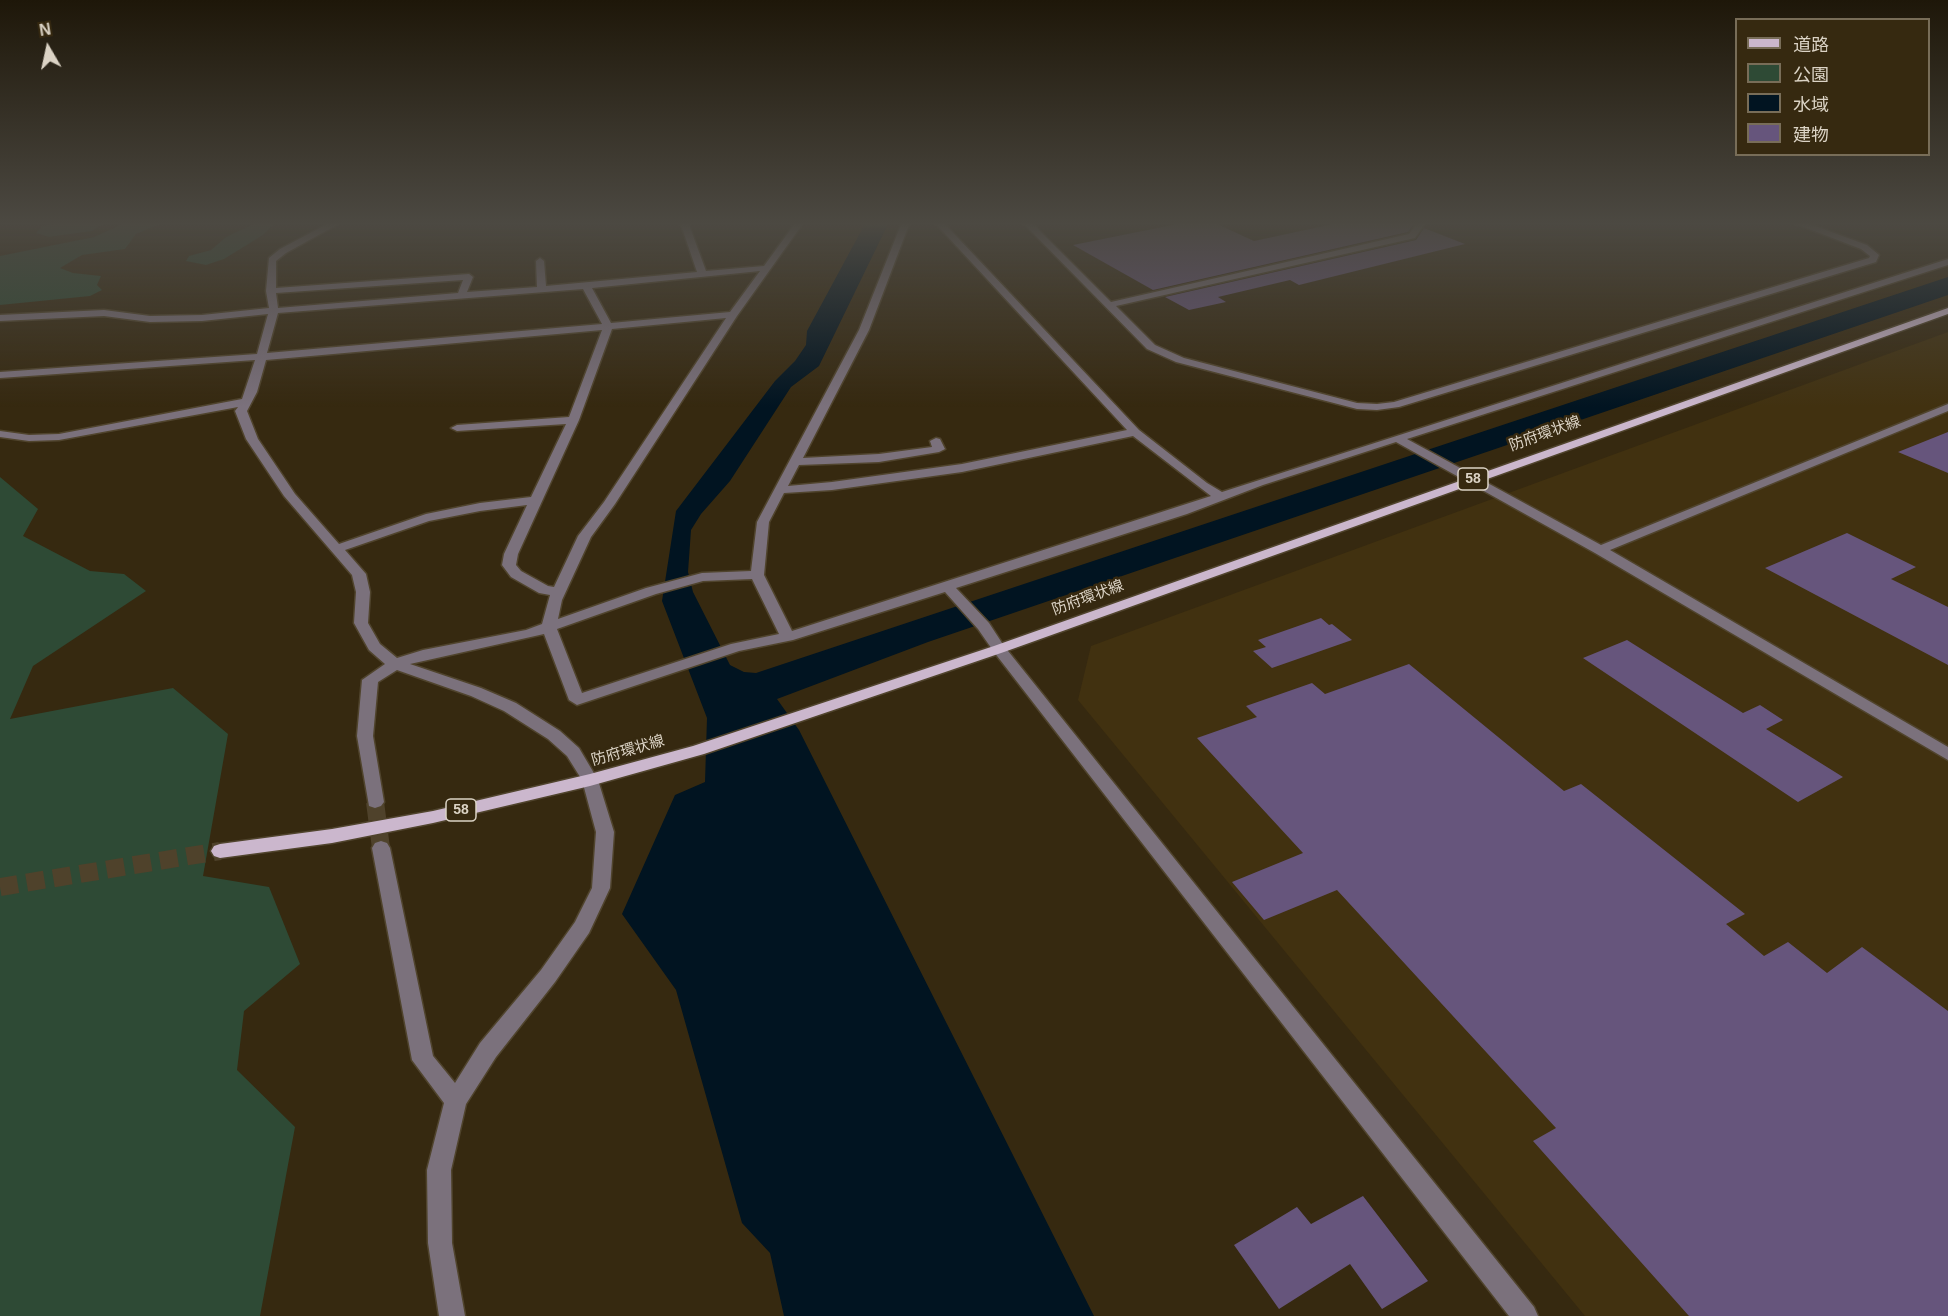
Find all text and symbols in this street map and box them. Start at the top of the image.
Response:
north arrow [18,18,78,78]
legend [1735,18,1930,156]
text: N [38,20,52,39]
text: 道路 [1793,35,1829,55]
text: 公園 [1793,65,1829,85]
text: 水域 [1793,95,1829,115]
text: 建物 [1793,125,1829,145]
street label: 防府環状線 [1507,413,1583,455]
road number: 58 [1458,468,1488,490]
street label: 防府環状線 [1050,577,1126,619]
street label: 防府環状線 [589,732,667,770]
road number: 58 [446,799,476,821]

